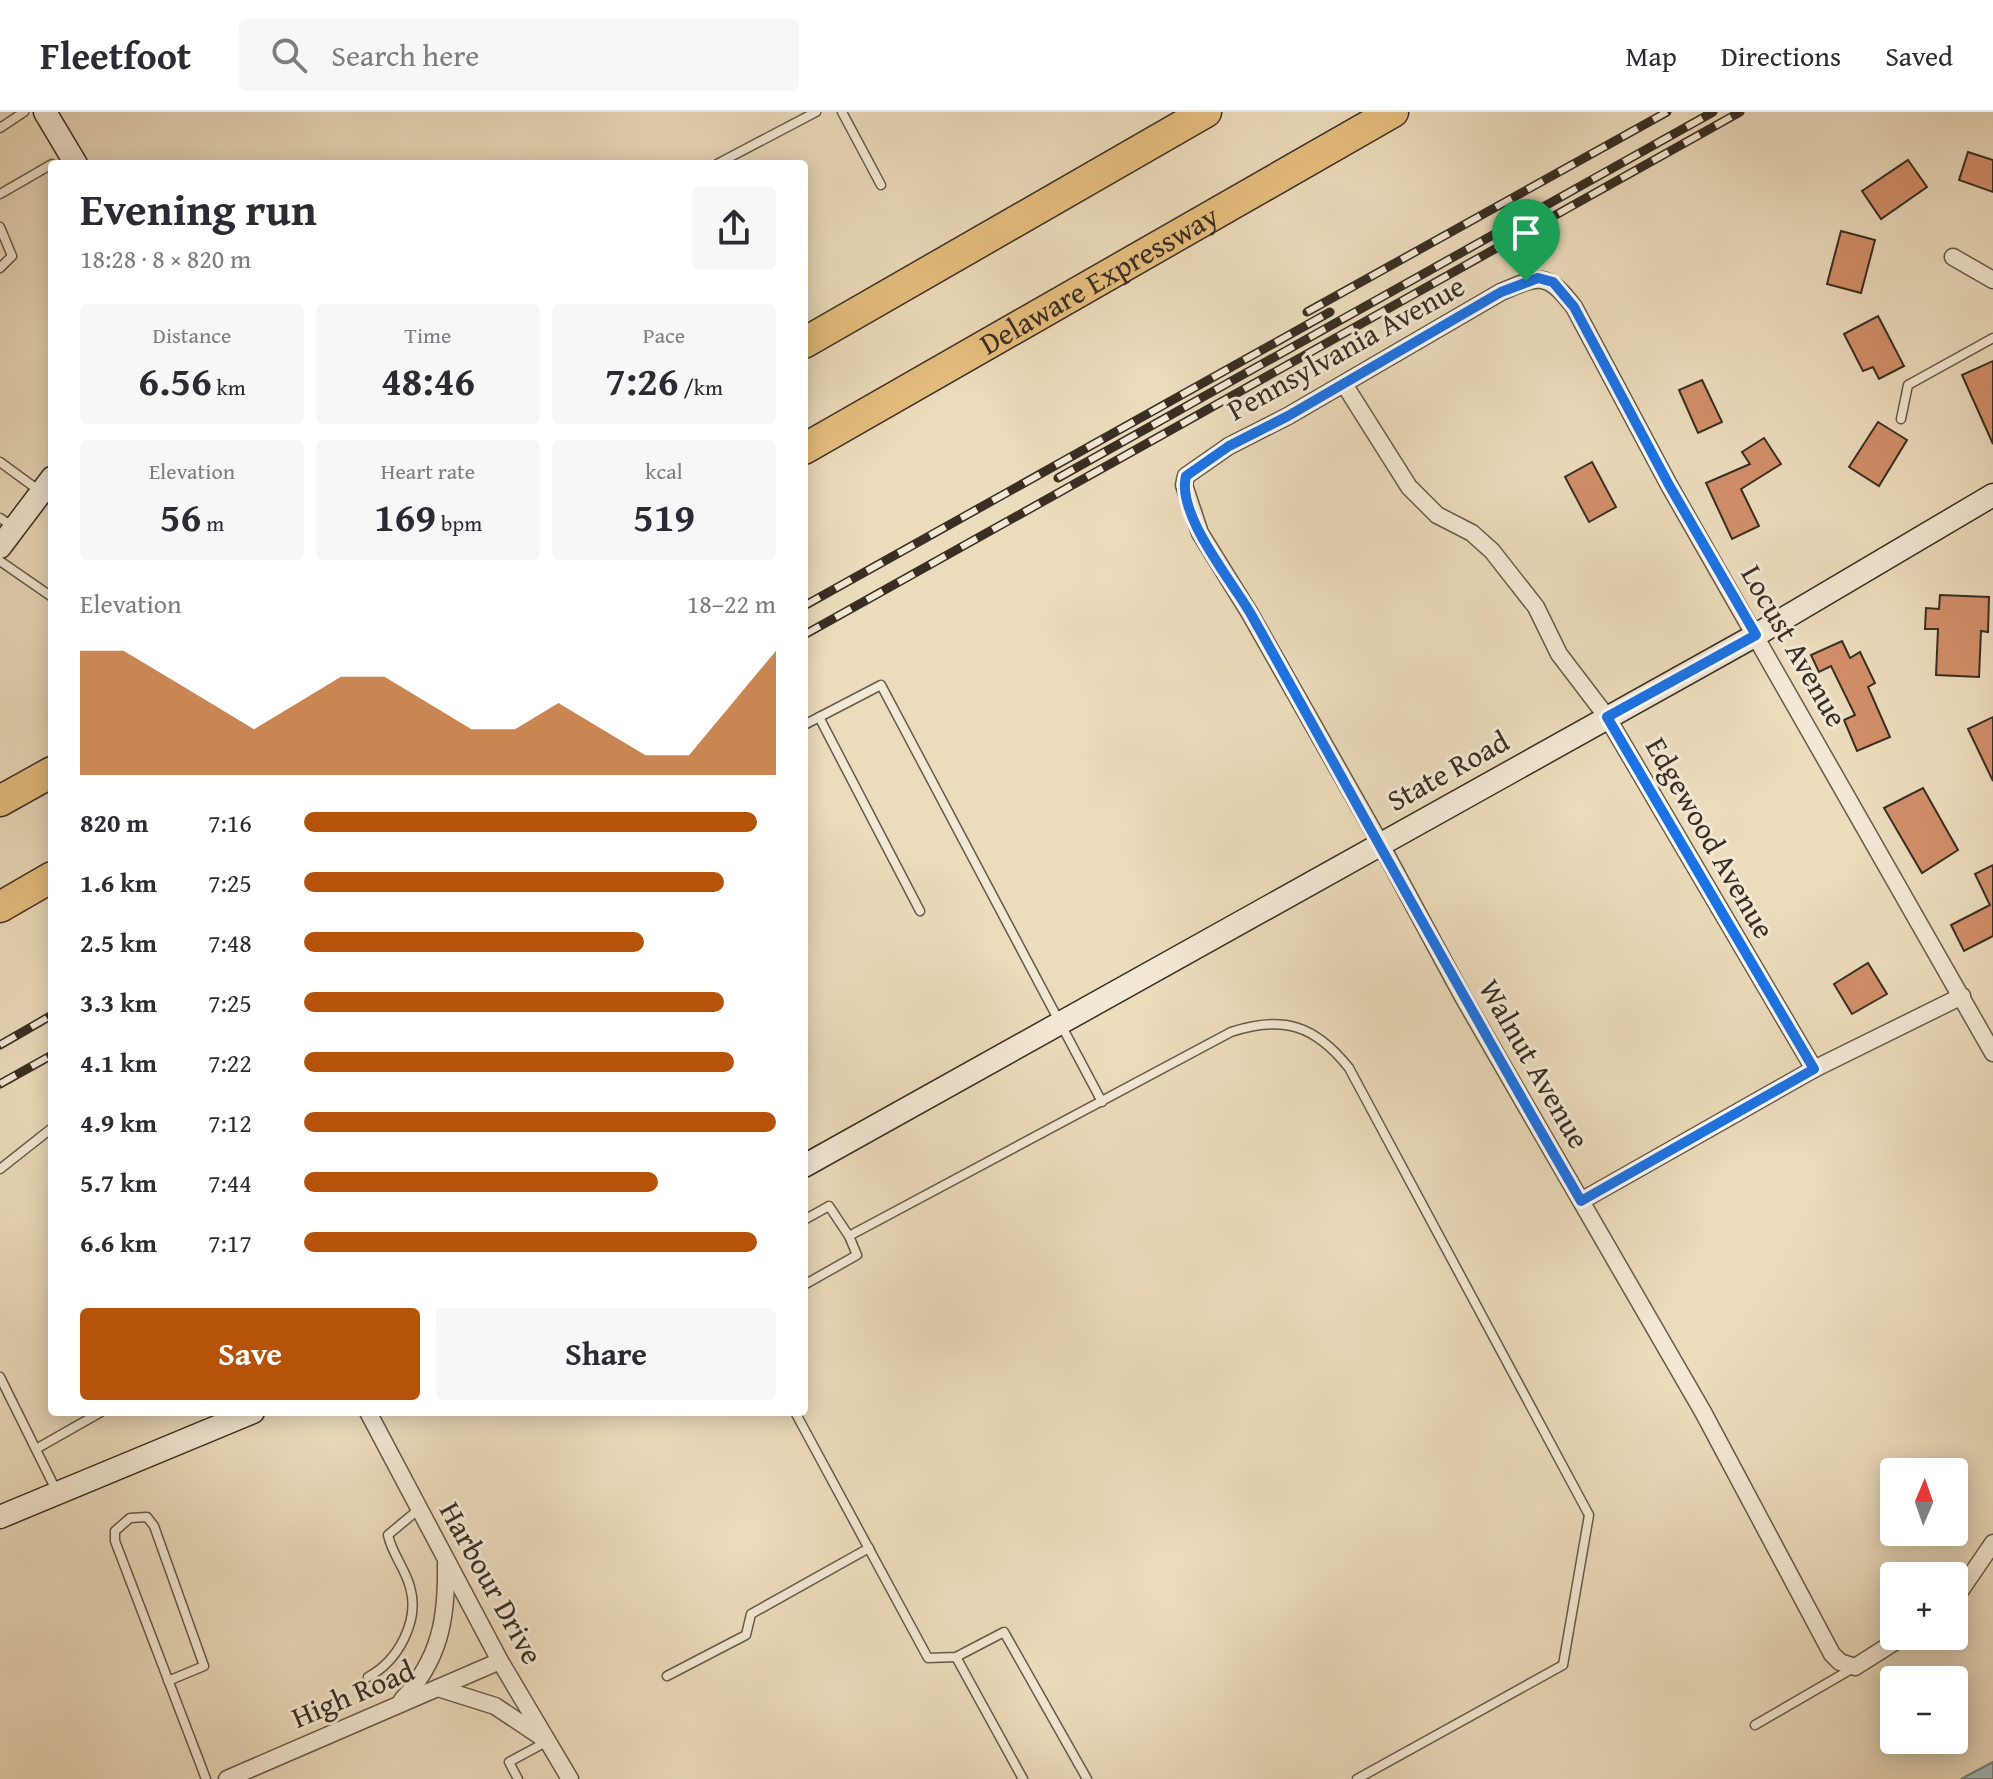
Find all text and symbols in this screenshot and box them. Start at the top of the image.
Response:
search box [239,19,799,91]
text: Fleetfoot [40,27,191,83]
icon: search [267,33,311,77]
text: Search here [331,33,479,77]
text: Map [1625,35,1677,76]
text: Directions [1721,35,1841,76]
text: Saved [1885,35,1953,76]
text: Evening run [80,177,317,241]
button: share [692,186,776,270]
street label: Delaware Expressway [971,193,1226,365]
pin [1492,199,1560,281]
icon: arrive [1504,211,1548,255]
text: 18:28 · 8 × 820 m [80,239,251,278]
street label: Pennsylvania Avenue [1219,263,1472,431]
text: Distance [153,319,231,351]
text: Time [405,319,451,351]
text: Pace [643,319,685,351]
text: 6.56 [138,351,212,410]
text: 48:46 [381,351,475,410]
text: 7:26 [605,351,679,410]
text: km [212,371,246,403]
text: /km [679,371,723,403]
text: Elevation [149,455,235,487]
text: Heart rate [381,455,475,487]
text: kcal [645,455,683,487]
text: 56 [160,487,201,546]
text: 169 [374,487,436,546]
text: 519 [633,487,695,546]
text: m [201,507,224,539]
text: bpm [436,507,482,539]
street label: Locust Avenue [1731,556,1859,735]
text: Elevation [80,584,182,623]
text: 18–22 m [687,584,776,623]
street label: State Road [1378,719,1517,822]
street label: Edgewood Avenue [1635,728,1787,947]
text: 820 m [80,803,148,842]
text: 7:16 [208,803,252,842]
text: 1.6 km [80,863,157,902]
text: 7:25 [208,863,252,902]
text: 2.5 km [80,923,157,962]
text: 7:48 [208,923,252,962]
street label: Walnut Avenue [1468,970,1601,1157]
text: 3.3 km [80,983,157,1022]
text: 7:25 [208,983,252,1022]
text: 4.1 km [80,1043,157,1082]
text: 7:22 [208,1043,252,1082]
text: 4.9 km [80,1103,157,1142]
text: 7:12 [208,1103,252,1142]
text: 5.7 km [80,1163,157,1202]
text: 7:44 [208,1163,252,1202]
text: 6.6 km [80,1223,157,1262]
text: 7:17 [208,1223,252,1262]
button: Save [80,1308,420,1400]
button: Share [436,1308,776,1400]
north arrow [1880,1458,1968,1546]
map controls [1880,1458,1968,1754]
street label: Harbour Drive [429,1493,555,1672]
button: + [1880,1562,1968,1650]
street label: High Road [284,1648,421,1739]
button: − [1880,1666,1968,1754]

